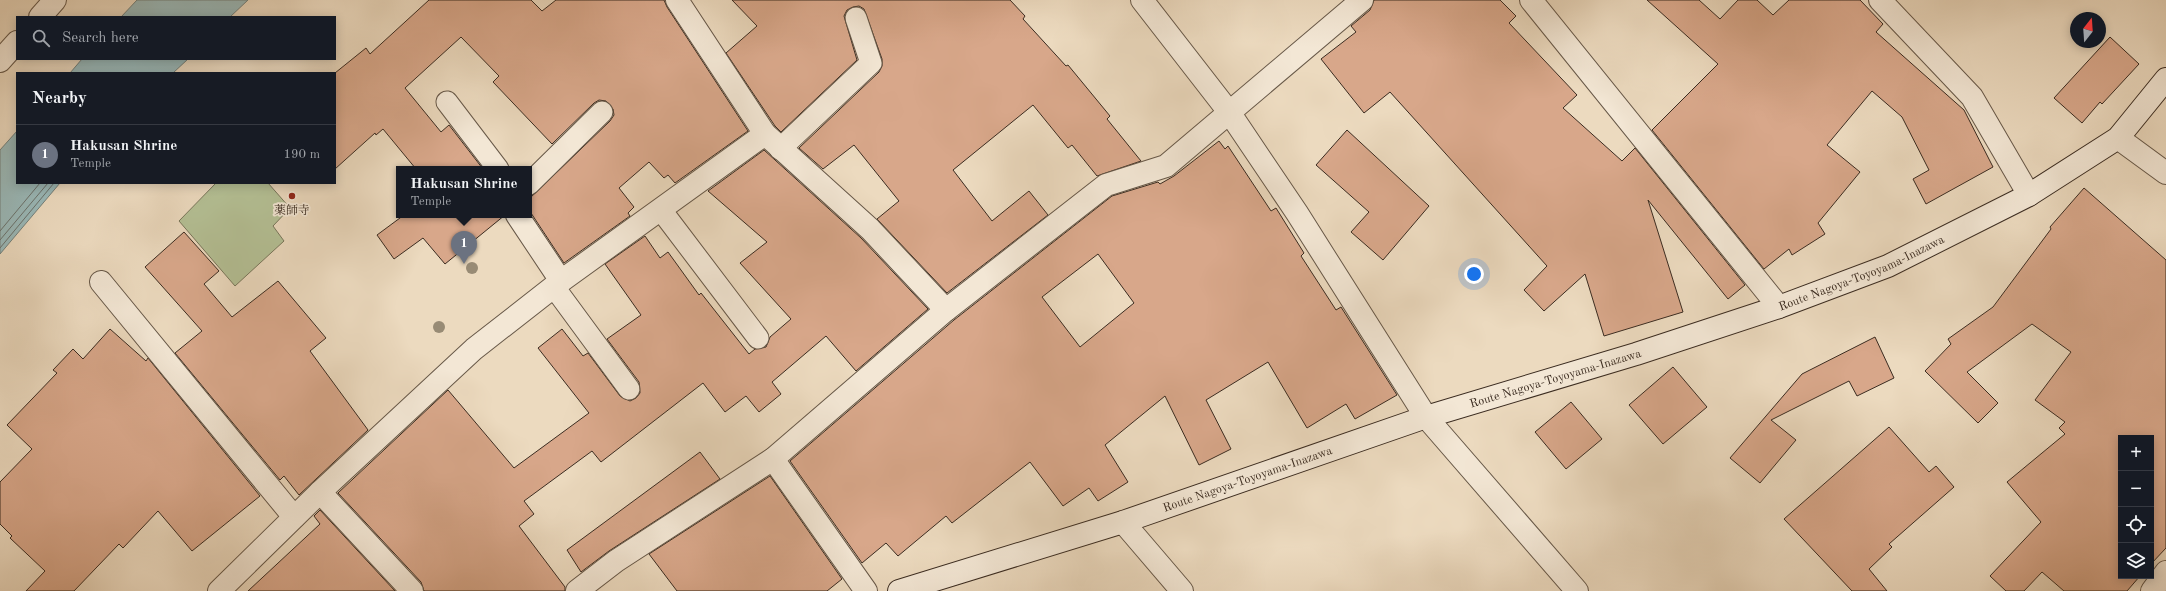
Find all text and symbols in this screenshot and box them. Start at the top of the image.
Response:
north arrow [2070,12,2106,48]
search box [16,16,336,60]
icon: search [30,27,52,49]
text: Search here [62,31,139,46]
text: Nearby [32,90,87,107]
text: Hakusan Shrine [70,139,177,154]
text: 1 [41,148,49,161]
text: 190 m [283,148,320,161]
text: Temple [70,157,111,170]
popup [396,166,532,218]
text: Hakusan Shrine [410,177,518,192]
marker: 薬師寺 [287,191,297,201]
text: Temple [410,195,451,208]
place label: 薬師寺 [274,203,310,217]
pin: 1 [451,231,477,264]
street label: Route Nagoya-Toyoyama-Inazawa [1777,234,1946,314]
your location [1464,264,1484,284]
street label: Route Nagoya-Toyoyama-Inazawa [1468,348,1643,411]
map controls [2118,435,2154,579]
button: + [2118,435,2154,471]
street label: Route Nagoya-Toyoyama-Inazawa [1161,445,1334,515]
button: − [2118,471,2154,507]
button: locate [2118,507,2154,543]
button: layers [2118,543,2154,579]

